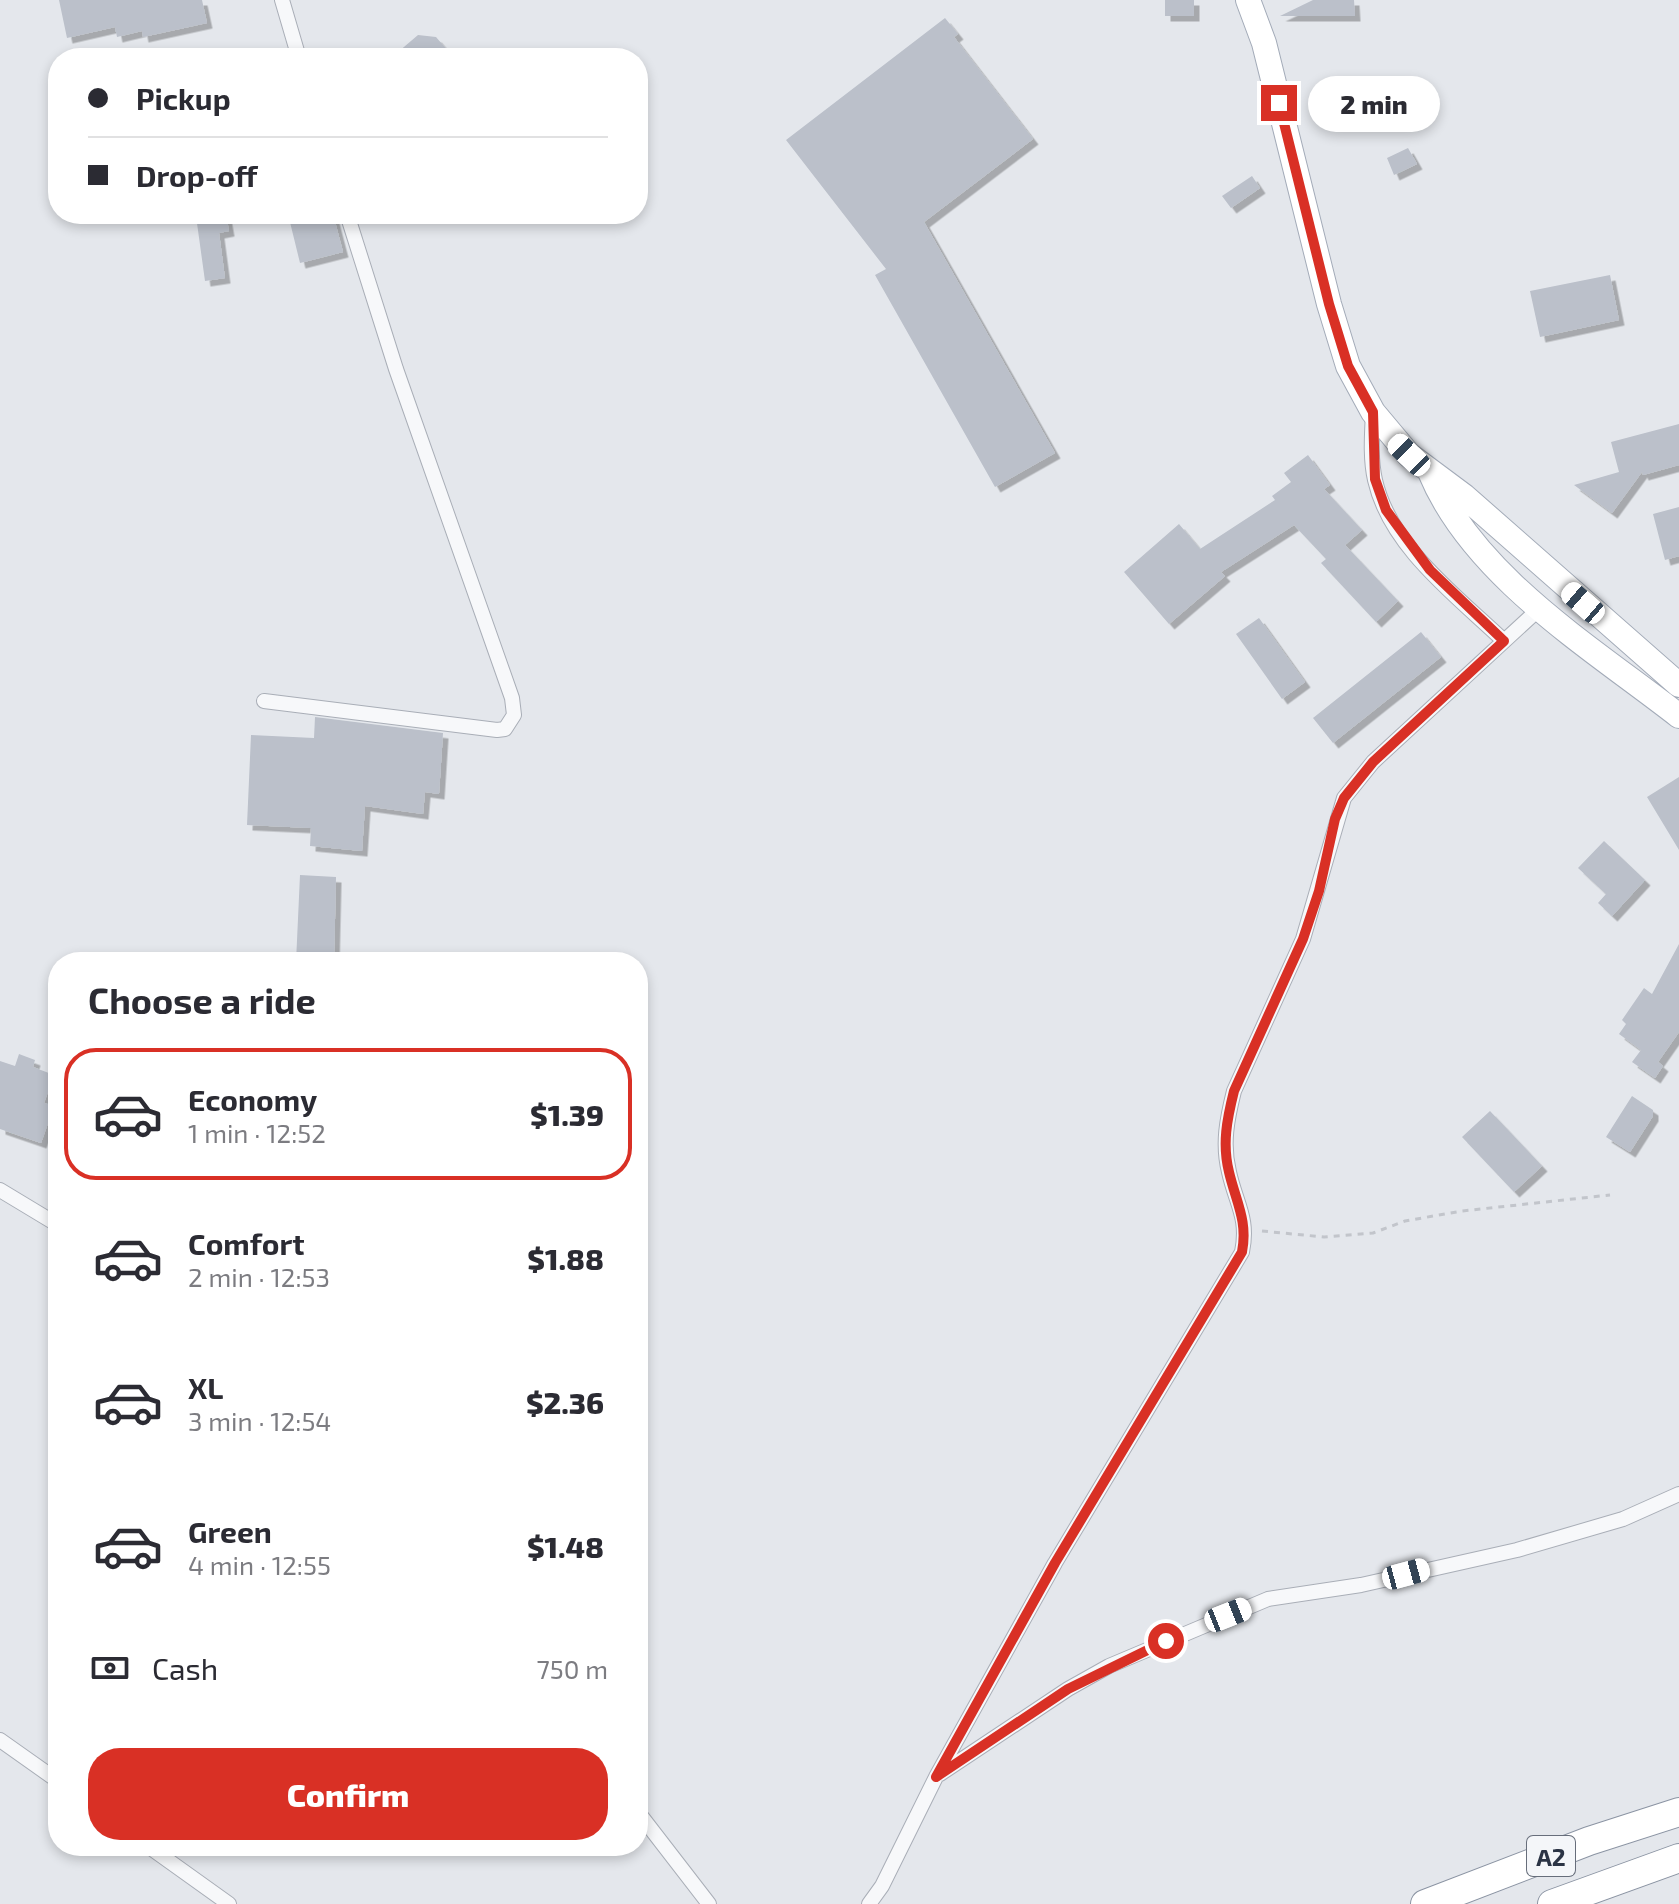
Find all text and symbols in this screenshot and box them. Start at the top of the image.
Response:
callout: 2 min [1307,75,1439,131]
text: Pickup [136,80,231,116]
route end [1261,85,1297,121]
text: 2 min [1340,88,1408,119]
text: Drop-off [136,157,258,193]
car [1383,430,1435,480]
car [1557,578,1609,628]
text: Choose a ride [88,978,316,1021]
icon: car [92,1078,164,1150]
text: Economy [188,1081,317,1117]
text: $1.39 [530,1096,604,1132]
text: 1 min · 12:52 [188,1117,326,1148]
icon: car [92,1222,164,1294]
text: Comfort [188,1225,305,1261]
text: $1.88 [527,1240,604,1276]
text: 2 min · 12:53 [188,1261,330,1292]
icon: car [92,1366,164,1438]
text: XL [188,1369,223,1405]
text: $2.36 [526,1384,604,1420]
text: 3 min · 12:54 [188,1405,331,1436]
icon: car [92,1510,164,1582]
text: Green [188,1513,272,1549]
text: $1.48 [527,1528,604,1564]
text: 4 min · 12:55 [188,1549,331,1580]
car [1380,1556,1432,1592]
car [1201,1595,1255,1635]
route start [1148,1623,1184,1659]
icon: cash [88,1646,132,1690]
text: Cash [152,1650,218,1686]
text: 750 m [536,1653,608,1684]
button: Confirm [88,1748,608,1840]
road number: A2 [1527,1836,1575,1876]

